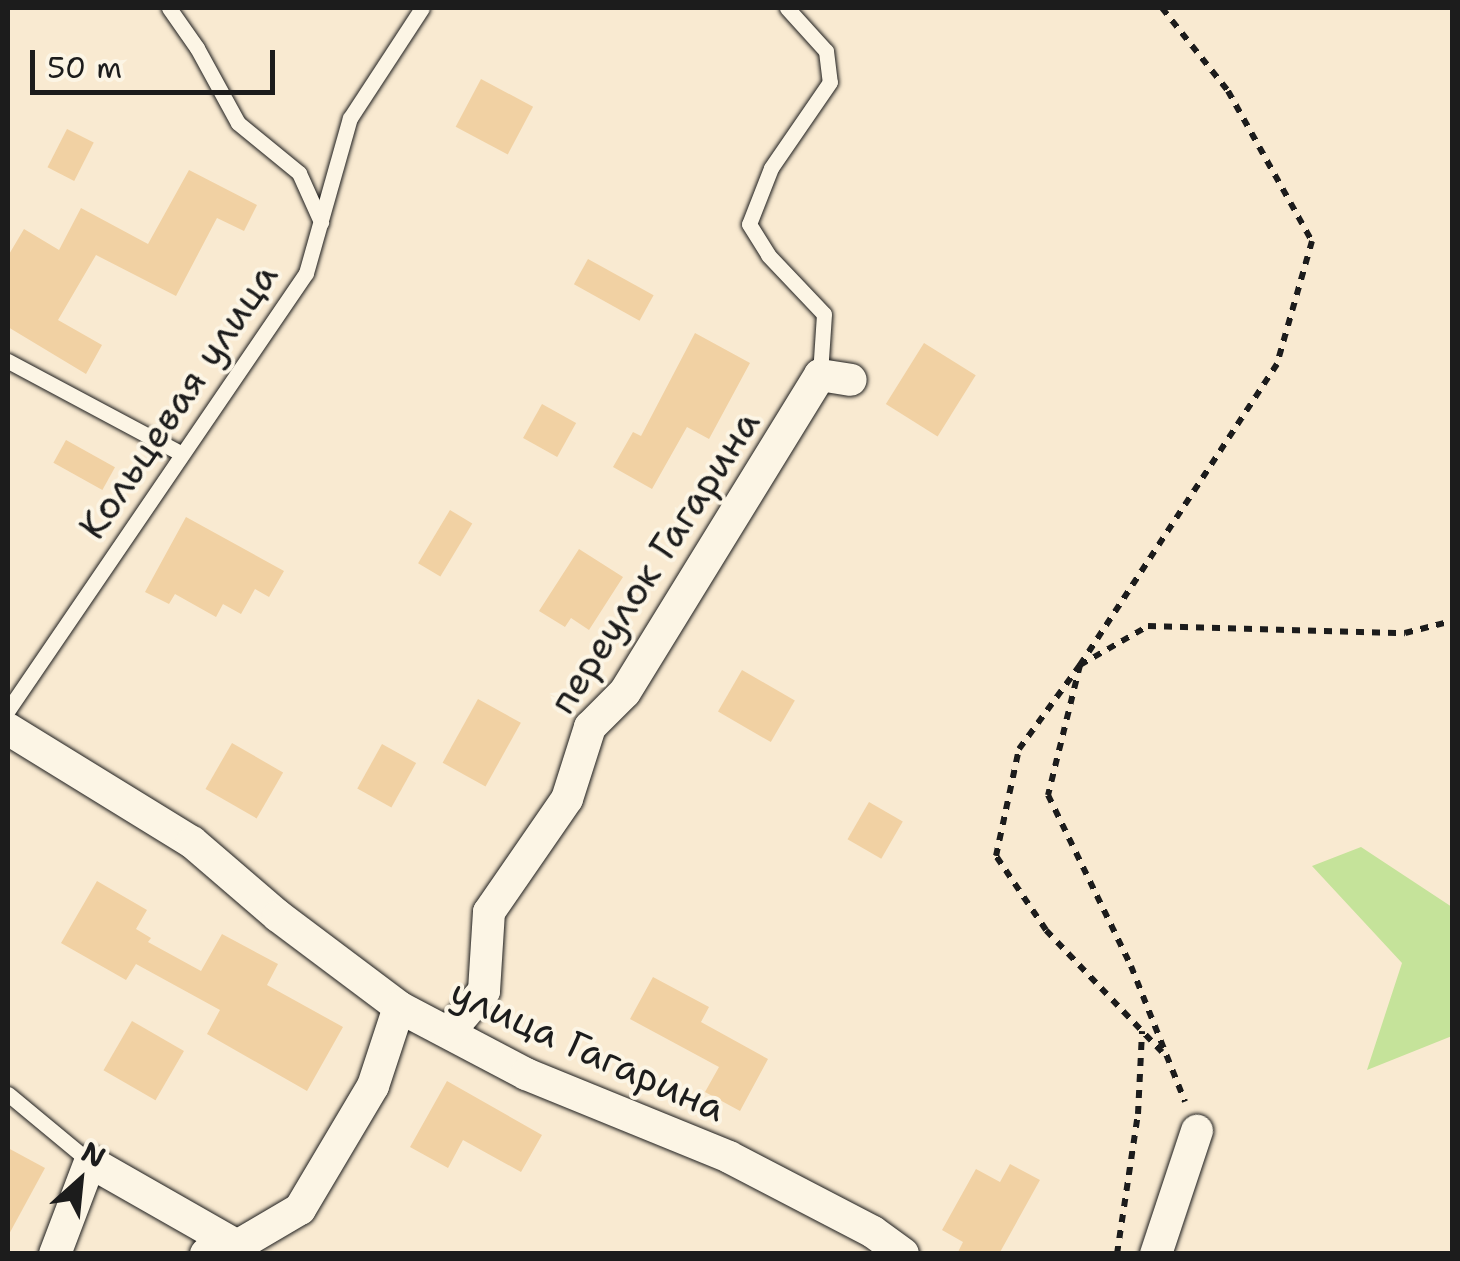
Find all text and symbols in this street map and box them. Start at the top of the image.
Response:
scale bar [35,30,280,92]
text: 50 m [47,47,122,88]
street label: Кольцевая улица [69,254,287,548]
street label: переулок Гагарина [539,402,769,722]
street label: улица Гагарина [444,969,732,1131]
north arrow [30,1131,130,1231]
text: N [75,1132,112,1176]

